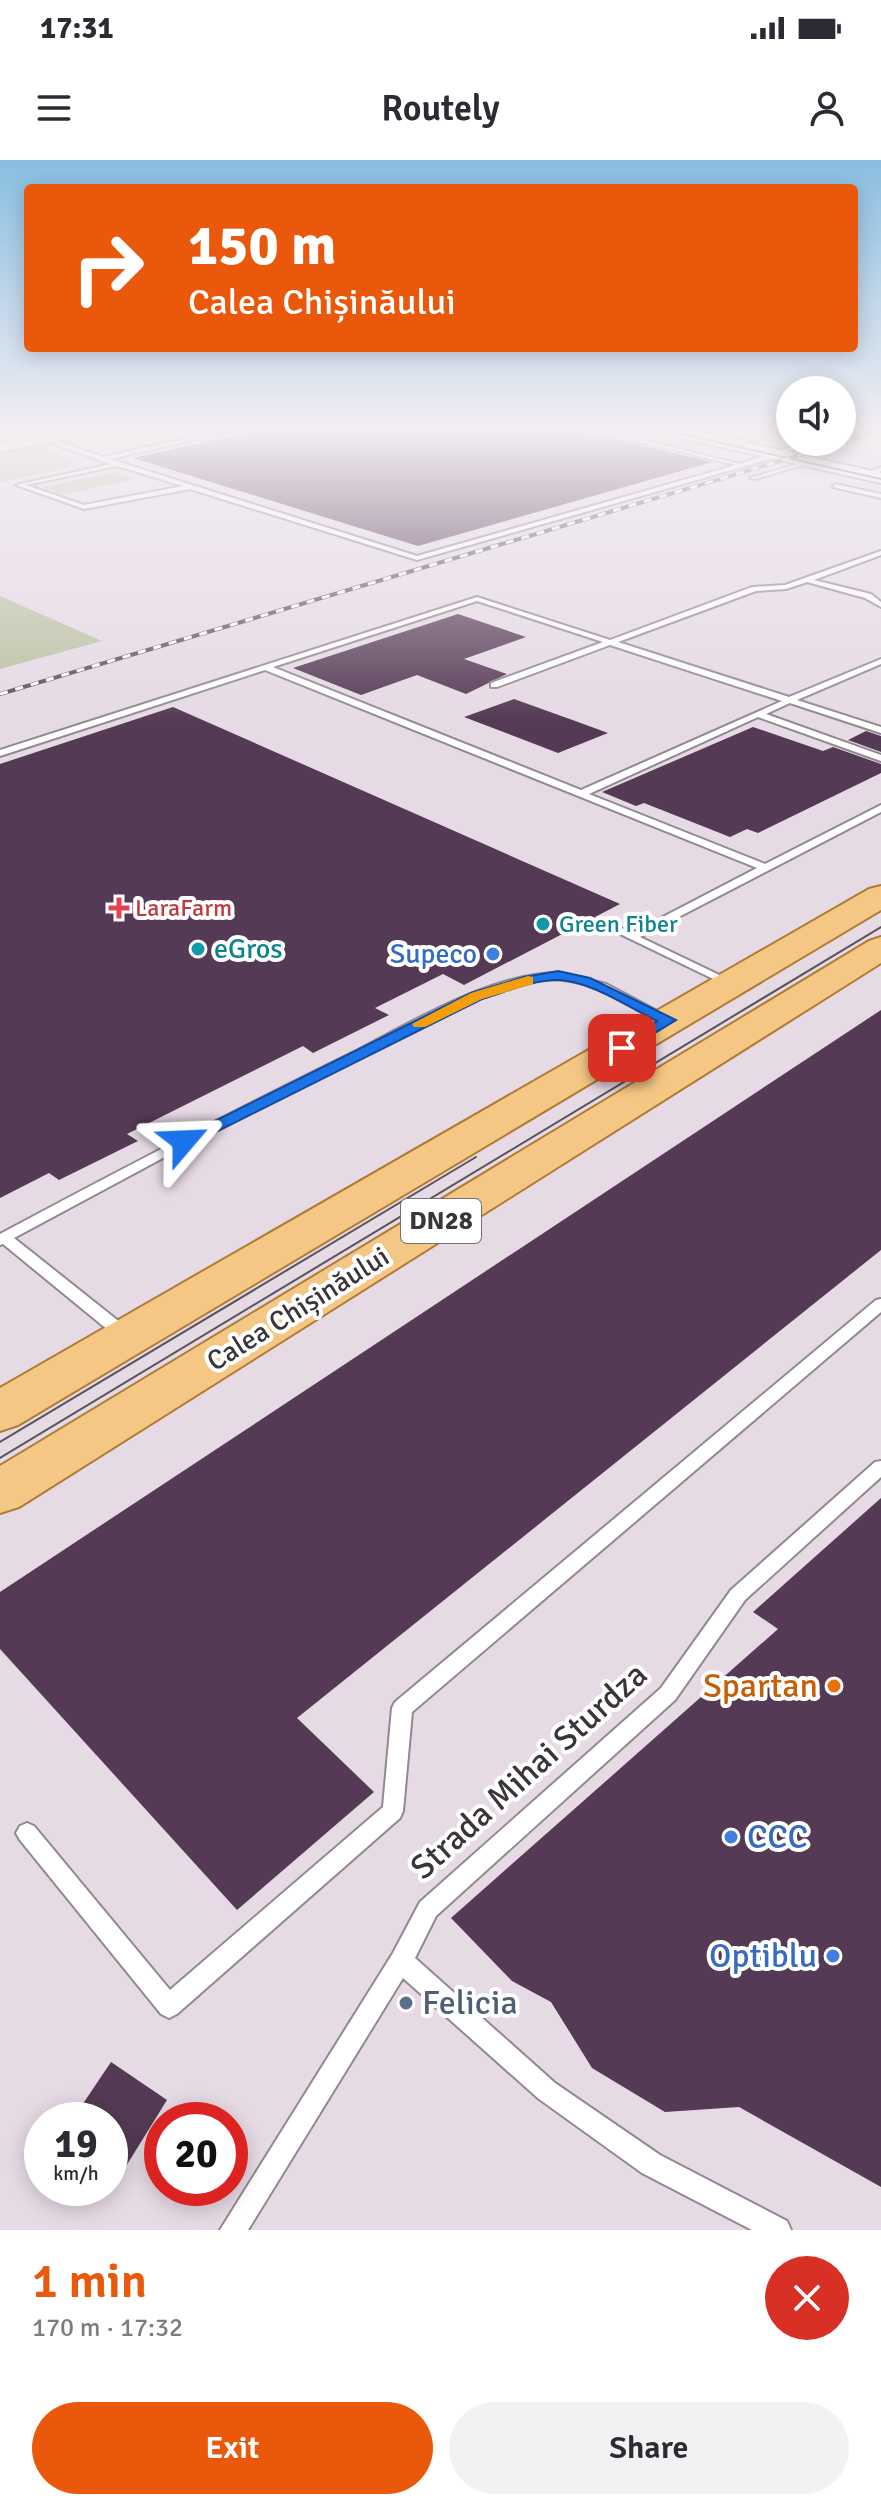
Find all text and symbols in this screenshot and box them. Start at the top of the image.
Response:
text: 17:31 [40,10,114,47]
icon: menu [32,86,76,130]
text: Routely [381,86,500,131]
icon: person [805,86,849,130]
text: 150 m [188,211,336,280]
icon: right [56,216,160,320]
text: Calea Chișinăului [188,280,456,325]
map controls [776,376,856,456]
button: sound [776,376,856,456]
place label: LaraFarm [135,893,232,923]
marker: LaraFarm [110,899,128,917]
place label: Green Fiber [559,909,678,939]
marker: Green Fiber [534,915,552,933]
place label: eGros [214,932,283,966]
place label: Supeco [390,937,477,971]
marker: eGros [189,940,207,958]
marker: Supeco [484,945,502,963]
pin [588,1014,656,1082]
icon: arrive [600,1026,644,1070]
position arrow [142,1099,226,1183]
road number: DN28 [401,1199,481,1243]
street label: Calea Chișinăului [201,1239,395,1379]
street label: Strada Mihai Sturdza [402,1654,656,1888]
place label: Spartan [703,1665,818,1707]
marker: Spartan [825,1677,843,1695]
place label: CCC [747,1816,808,1858]
marker: CCC [722,1828,740,1846]
place label: Optiblu [709,1935,817,1977]
marker: Optiblu [824,1947,842,1965]
place label: Felicia [422,1982,518,2024]
marker: Felicia [397,1994,415,2012]
speed limit sign: 20 [144,2102,248,2206]
text: 19 [54,2119,98,2169]
text: km/h [53,2161,99,2186]
text: 1 min [32,2252,147,2311]
button: close [765,2256,849,2340]
text: 170 m · 17:32 [32,2312,183,2344]
button: Exit [32,2402,433,2494]
button: Share [449,2402,849,2494]

